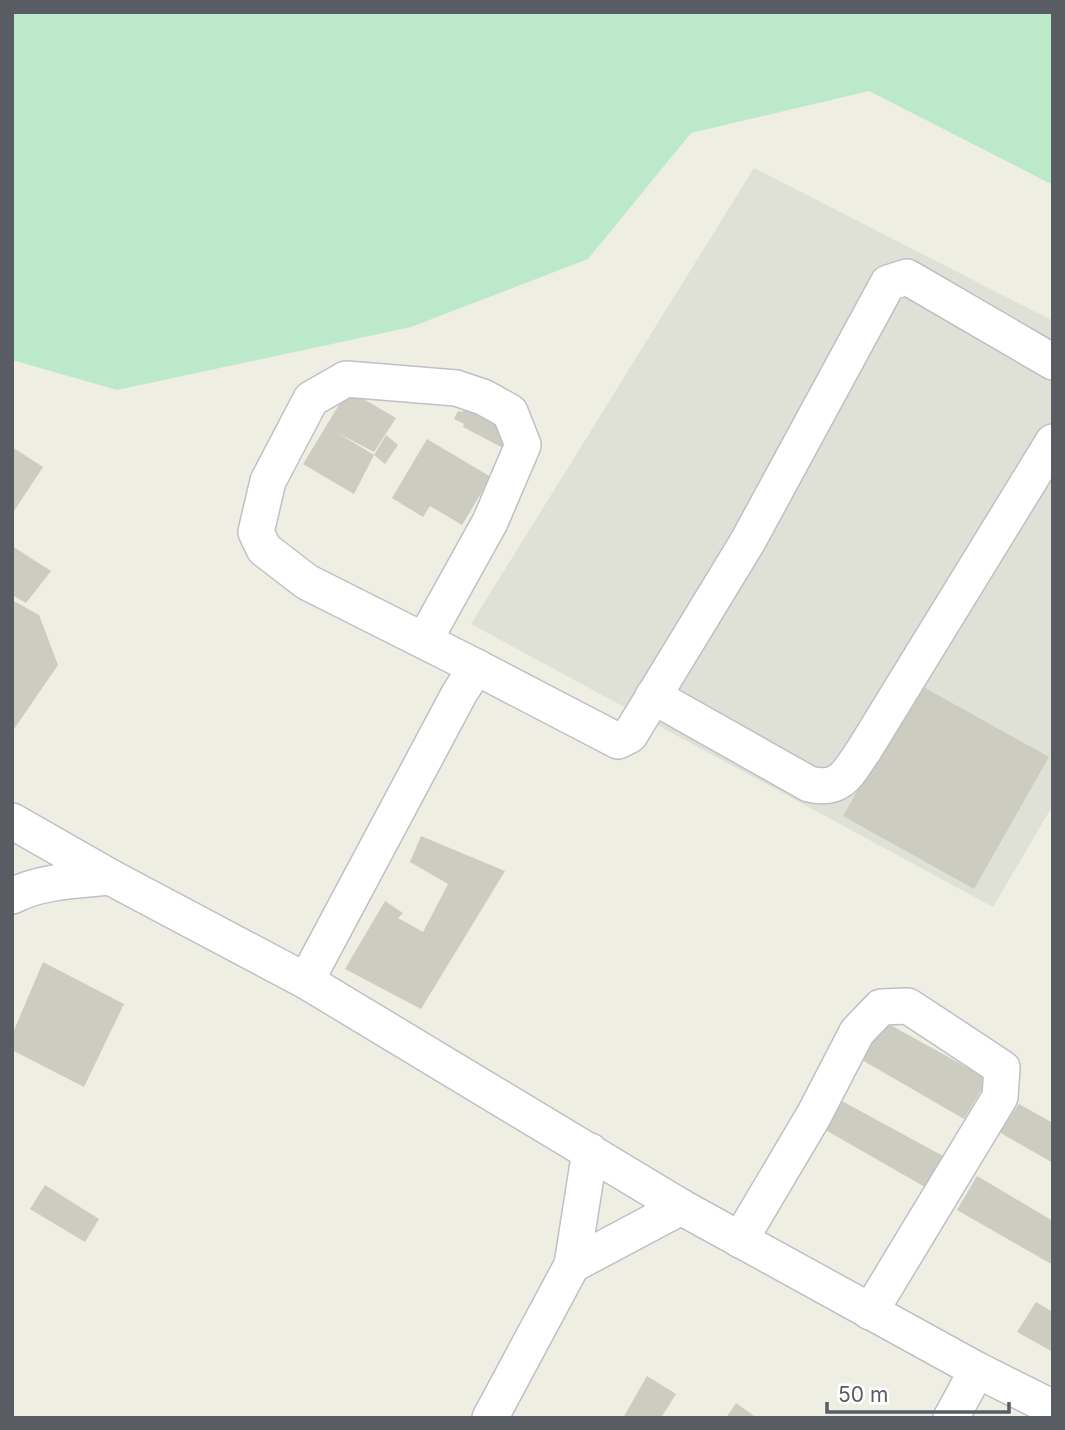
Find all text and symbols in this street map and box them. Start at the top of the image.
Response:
scale bar [827,1370,1009,1414]
text: 50 m [838,1382,888,1407]

